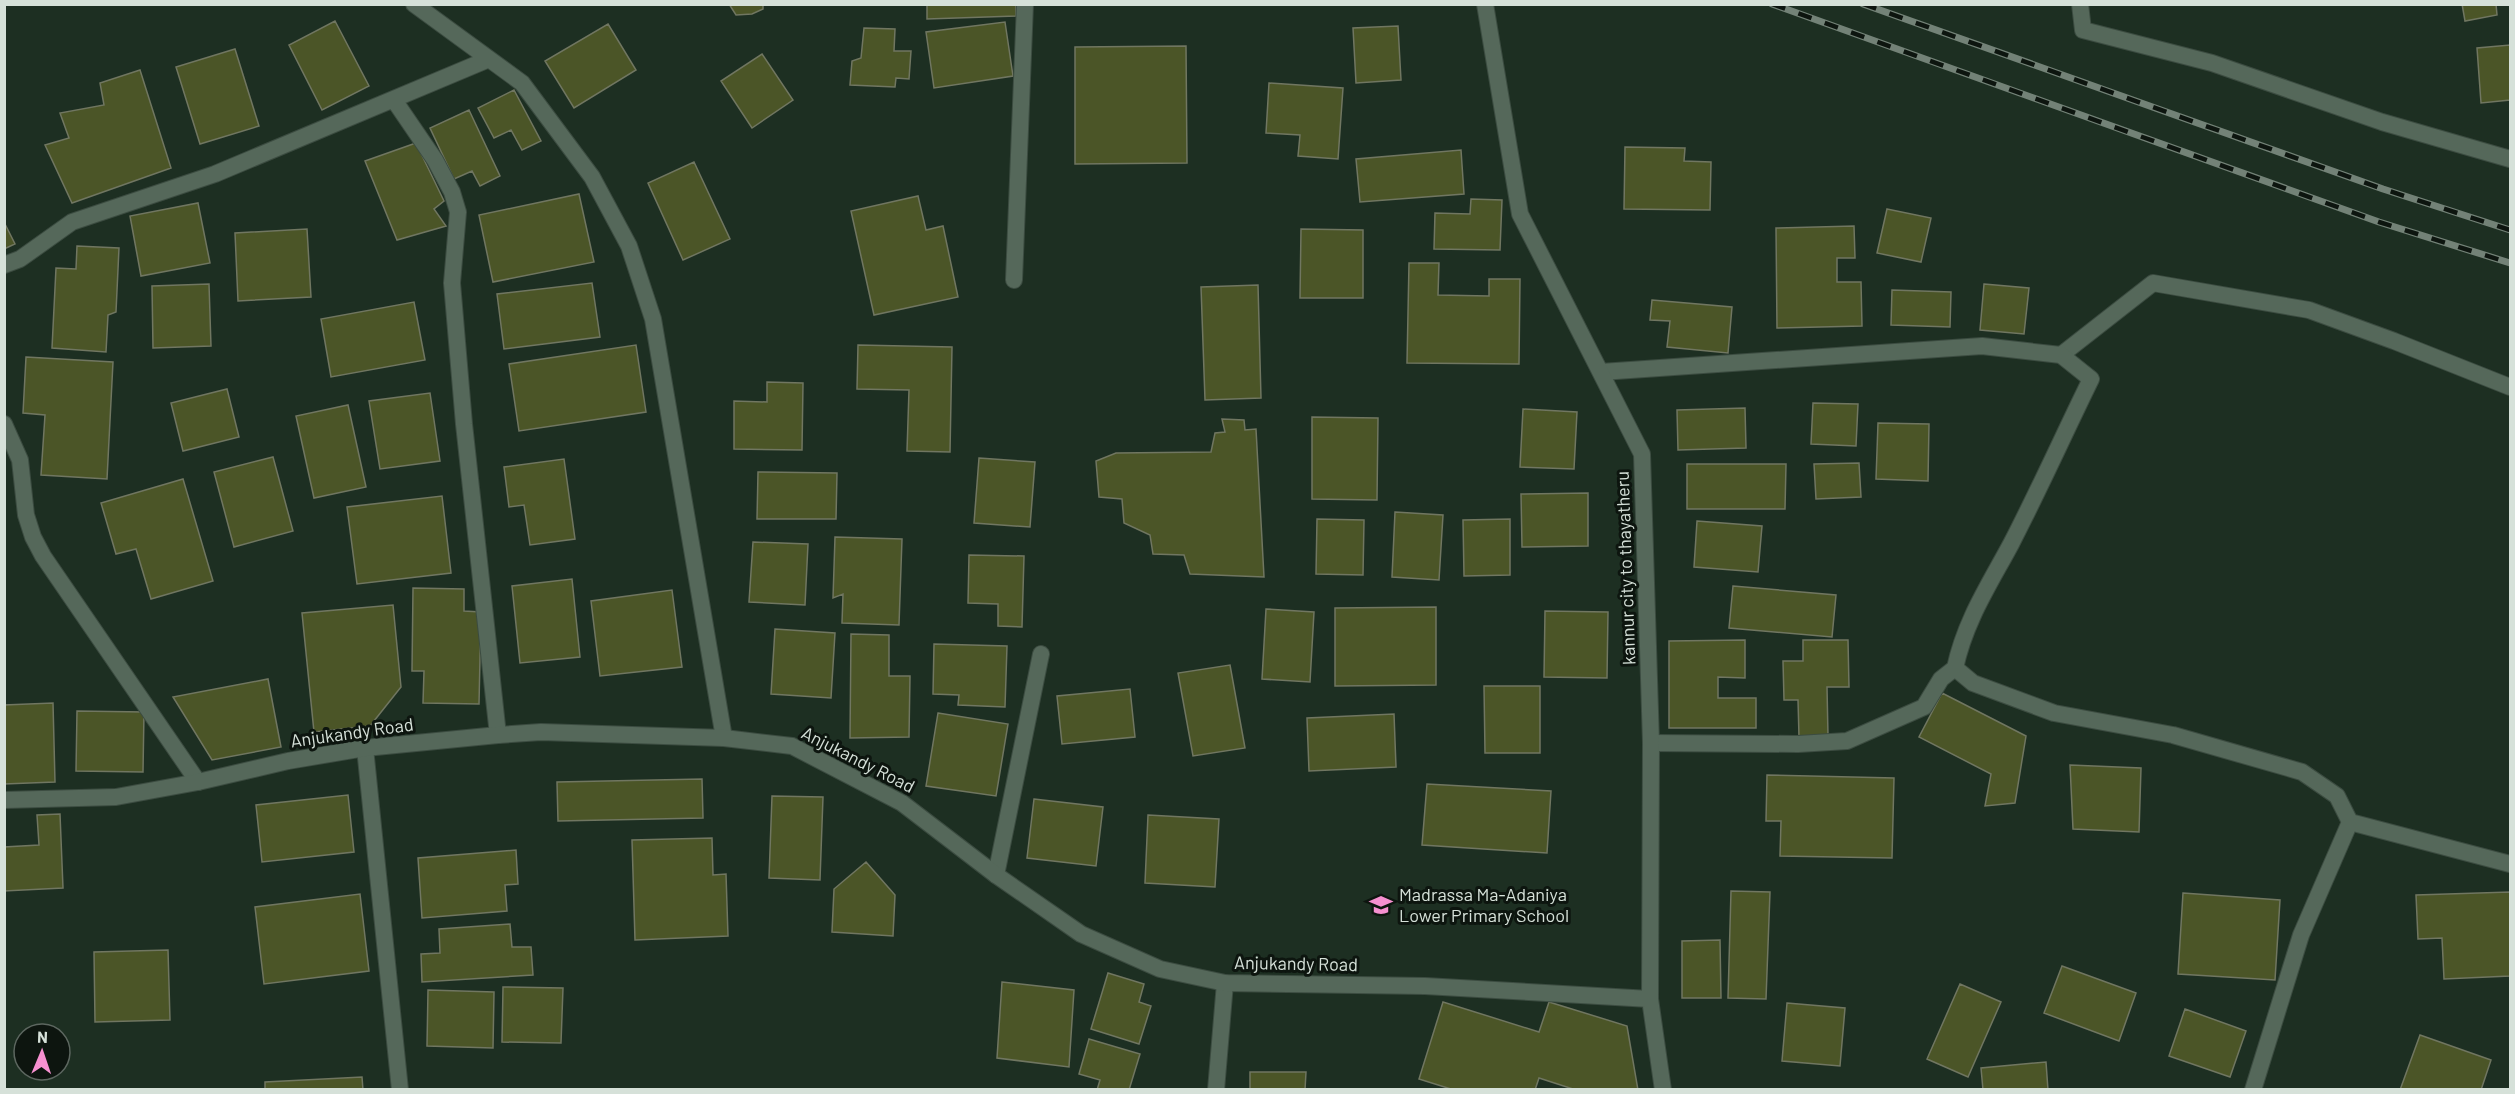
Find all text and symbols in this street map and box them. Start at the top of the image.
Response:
street label: kannur city to thayatheru [1611,471,1639,665]
street label: Anjukandy Road [289,712,415,752]
street label: Anjukandy Road [798,721,919,797]
place label: Madrassa Ma-Adaniya Lower Primary School [1399,883,1569,926]
school or university icon: Madrassa Ma-Adaniya Lower Primary School [1368,892,1394,918]
street label: Anjukandy Road [1234,951,1358,975]
north arrow [12,1022,72,1082]
text: N [37,1027,48,1046]

